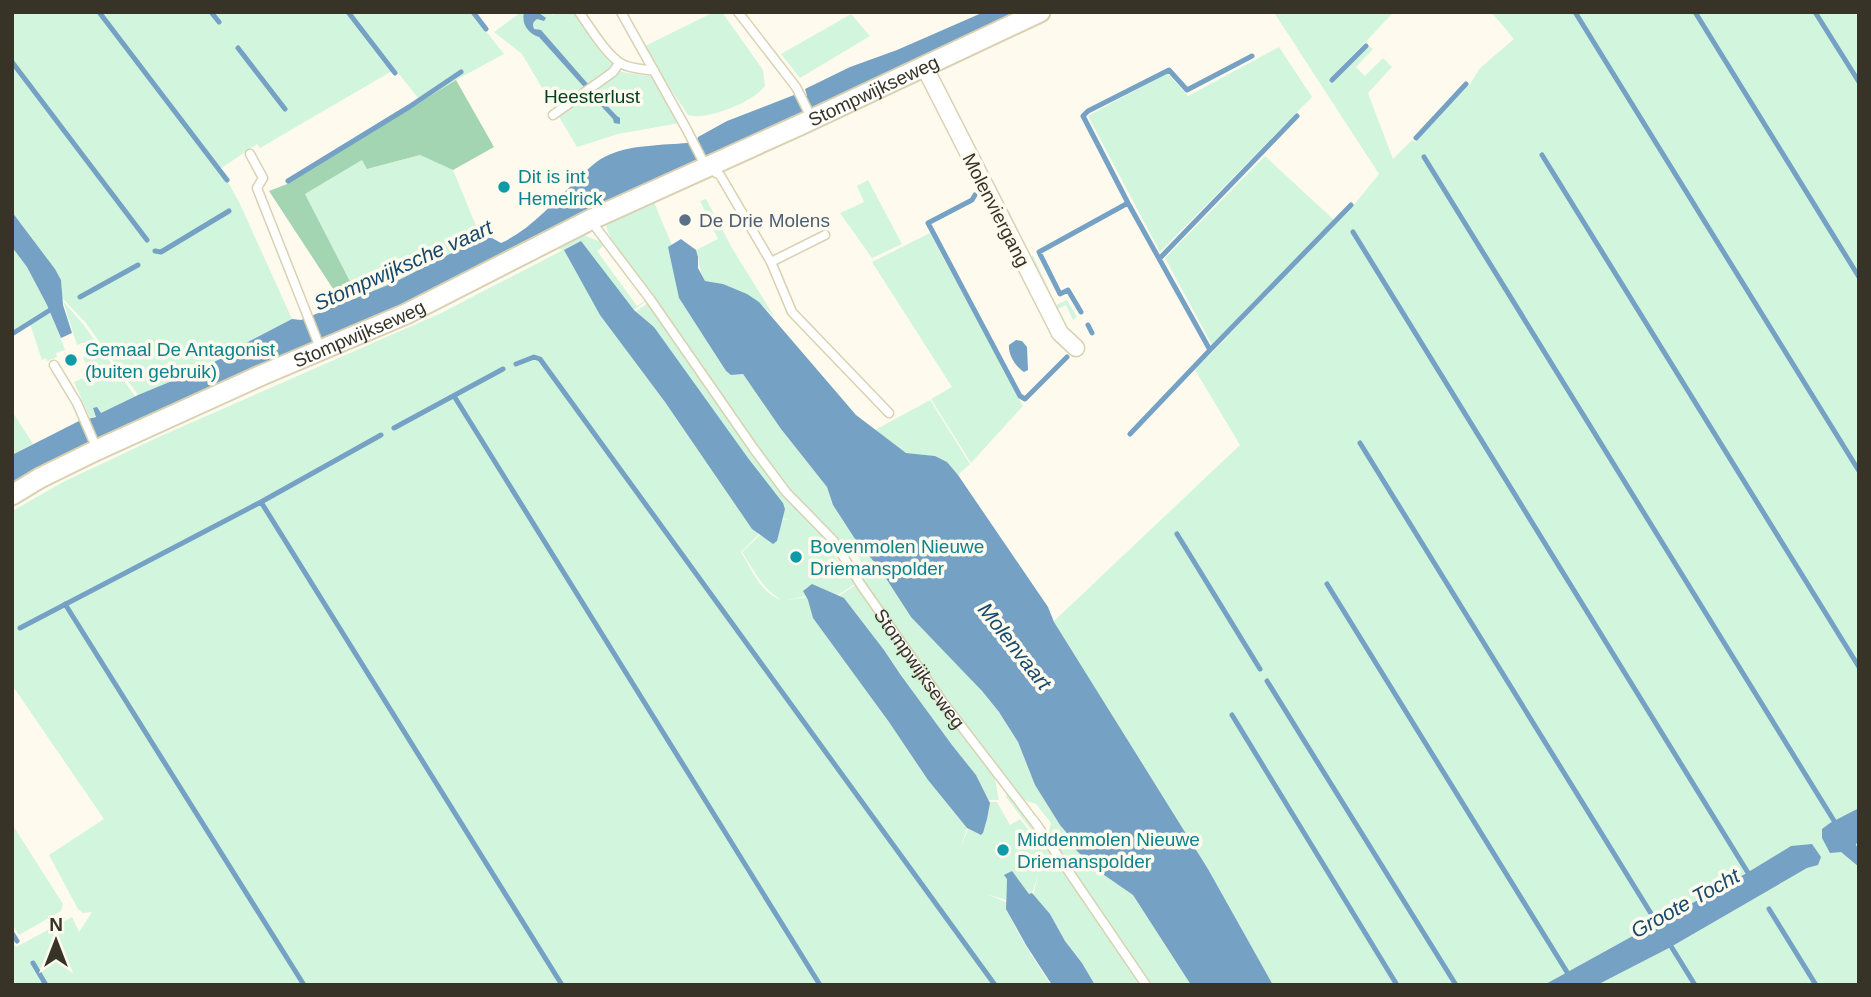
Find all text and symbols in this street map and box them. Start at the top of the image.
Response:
street label: Stompwijkseweg [805,51,942,130]
park label: Heesterlust [544,86,641,107]
street label: Molenviergang [958,150,1034,270]
place label: Dit is int Hemelrick [518,166,603,209]
marker: Dit is int Hemelrick [496,179,512,195]
place label: De Drie Molens [699,210,830,231]
marker: De Drie Molens [677,212,693,228]
water label: Stompwijksche vaart [310,215,497,315]
street label: Stompwijkseweg [290,296,429,371]
place label: Gemaal De Antagonist (buiten gebruik) [85,339,276,382]
marker: Gemaal De Antagonist (buiten gebruik) [63,352,79,368]
place label: Bovenmolen Nieuwe Driemanspolder [810,536,984,579]
marker: Bovenmolen Nieuwe Driemanspolder [788,549,804,565]
water label: Molenvaart [974,598,1057,695]
street label: Stompwijkseweg [870,604,969,732]
place label: Middenmolen Nieuwe Driemanspolder [1017,829,1200,872]
marker: Middenmolen Nieuwe Driemanspolder [995,842,1011,858]
water label: Groote Tocht [1627,863,1744,942]
north arrow [21,906,91,976]
text: N [49,914,63,935]

